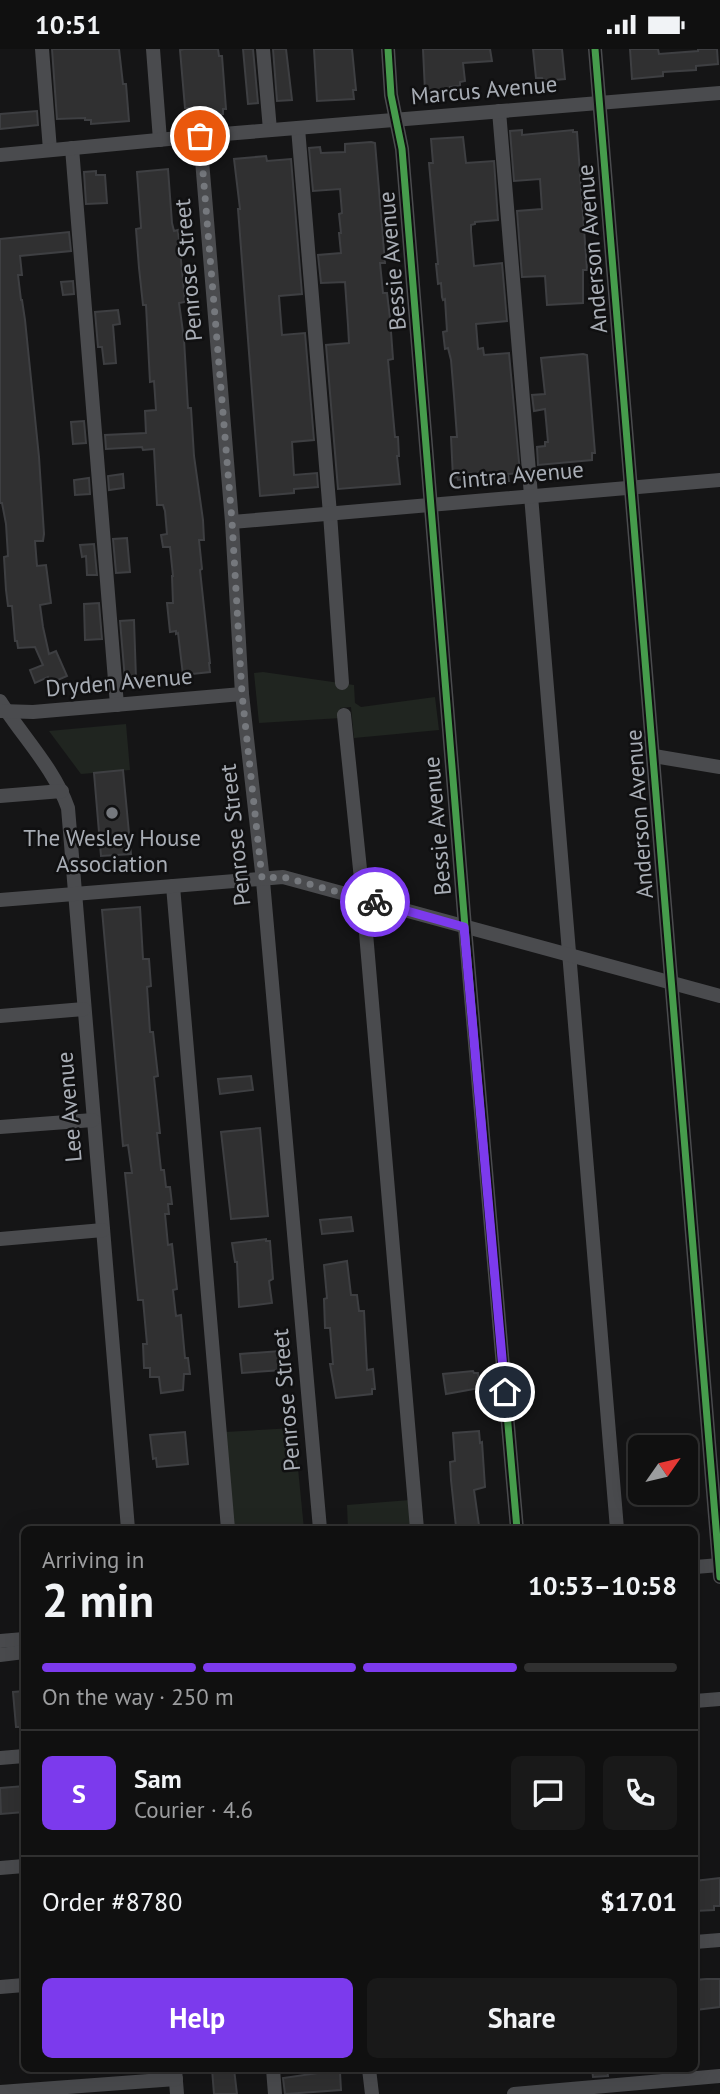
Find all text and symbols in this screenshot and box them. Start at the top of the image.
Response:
text: 10:51 [35,8,101,41]
street label: Marcus Avenue [409,69,558,110]
pin [170,106,230,166]
icon: bag [181,117,219,155]
street label: Anderson Avenue [570,163,613,335]
street label: Bessie Avenue [371,190,412,332]
street label: Penrose Street [167,198,208,342]
street label: Cintra Avenue [447,454,585,495]
street label: Dryden Avenue [44,661,194,702]
street label: Anderson Avenue [618,728,659,900]
street label: Bessie Avenue [416,755,457,897]
street label: Penrose Street [213,762,256,908]
marker: The Wesley House Association [104,805,120,821]
place label: The Wesley House Association [23,823,201,878]
courier [340,867,410,937]
icon: bike [356,883,394,921]
street label: Lee Avenue [49,1051,88,1164]
street label: Penrose Street [265,1328,306,1472]
pin [475,1362,535,1422]
icon: home [486,1373,524,1411]
north arrow [628,1435,698,1505]
map controls [628,1435,698,1505]
text: Arriving in [42,1545,144,1574]
text: 10:53–10:58 [528,1569,677,1602]
text: 2 min [42,1570,154,1630]
text: On the way · 250 m [42,1682,234,1711]
button: chat [511,1756,585,1830]
button: phone [603,1756,677,1830]
text: Sam [134,1762,182,1795]
text: S [72,1777,86,1810]
text: Courier · 4.6 [134,1795,253,1824]
text: Order #8780 [42,1885,182,1918]
text: $17.01 [600,1885,677,1918]
button: Help [42,1978,353,2058]
button: Share [367,1978,677,2058]

